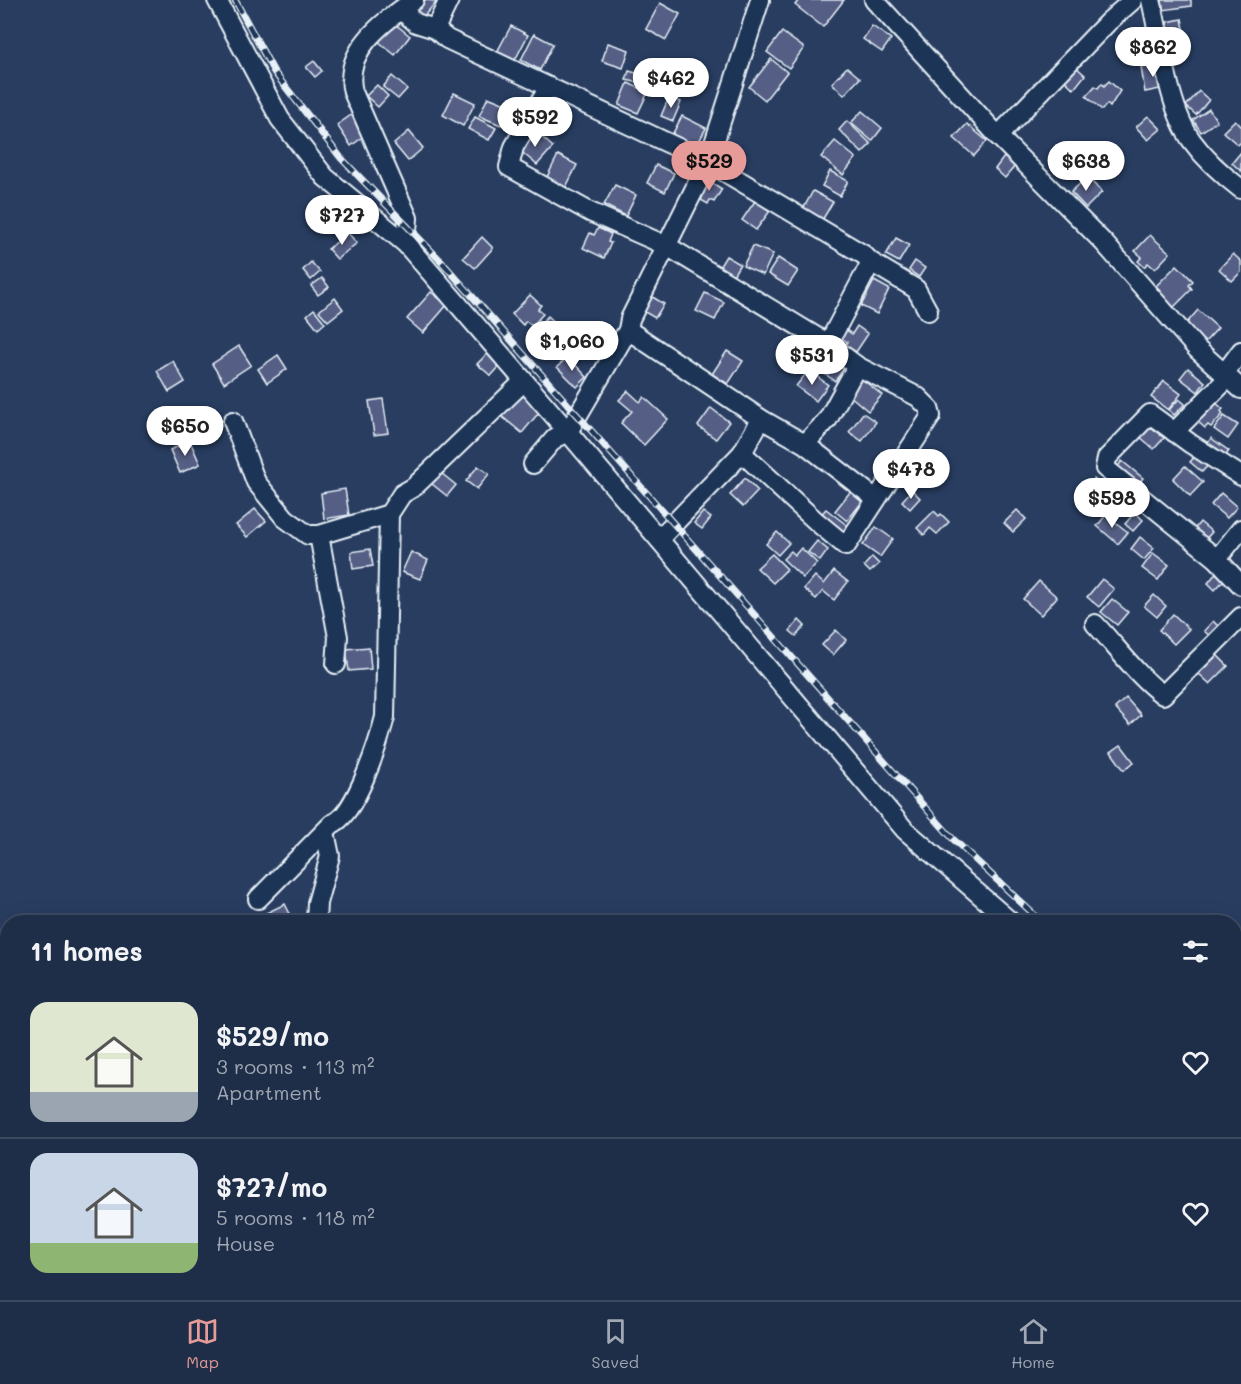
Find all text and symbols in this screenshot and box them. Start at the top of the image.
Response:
pin: $862 [1117,27,1189,78]
text: $862 [1129,33,1177,59]
pin: $462 [635,58,707,109]
text: $462 [647,64,695,90]
pin: $592 [499,97,571,148]
text: $592 [511,103,559,129]
pin: $529 [673,141,745,192]
pin: $638 [1050,141,1122,192]
text: $529 [685,147,733,173]
text: $638 [1062,147,1110,173]
pin: $727 [306,195,378,246]
text: $727 [319,201,365,227]
pin: $1,060 [523,321,621,372]
text: $1,060 [539,327,605,353]
pin: $531 [776,335,848,386]
text: $531 [790,341,834,367]
pin: $650 [149,406,221,457]
text: $650 [161,412,210,438]
pin: $478 [875,449,947,500]
text: $478 [887,455,935,481]
pin: $598 [1076,478,1148,529]
text: $598 [1088,484,1136,510]
text: 11 homes [30,934,143,968]
icon: filters [1179,935,1212,968]
text: $529/mo [216,1019,329,1053]
icon: home [78,1026,150,1098]
icon: heart [1179,1046,1212,1079]
text: 3 rooms · 113 m² [216,1053,375,1079]
text: Apartment [216,1079,322,1105]
text: $727/mo [216,1170,327,1204]
icon: home [78,1177,150,1249]
icon: heart [1179,1197,1212,1230]
text: 5 rooms · 118 m² [216,1204,375,1230]
text: House [216,1230,275,1256]
tab: Map [186,1315,219,1372]
tab: Saved [591,1315,639,1372]
tab: Home [1011,1315,1055,1372]

